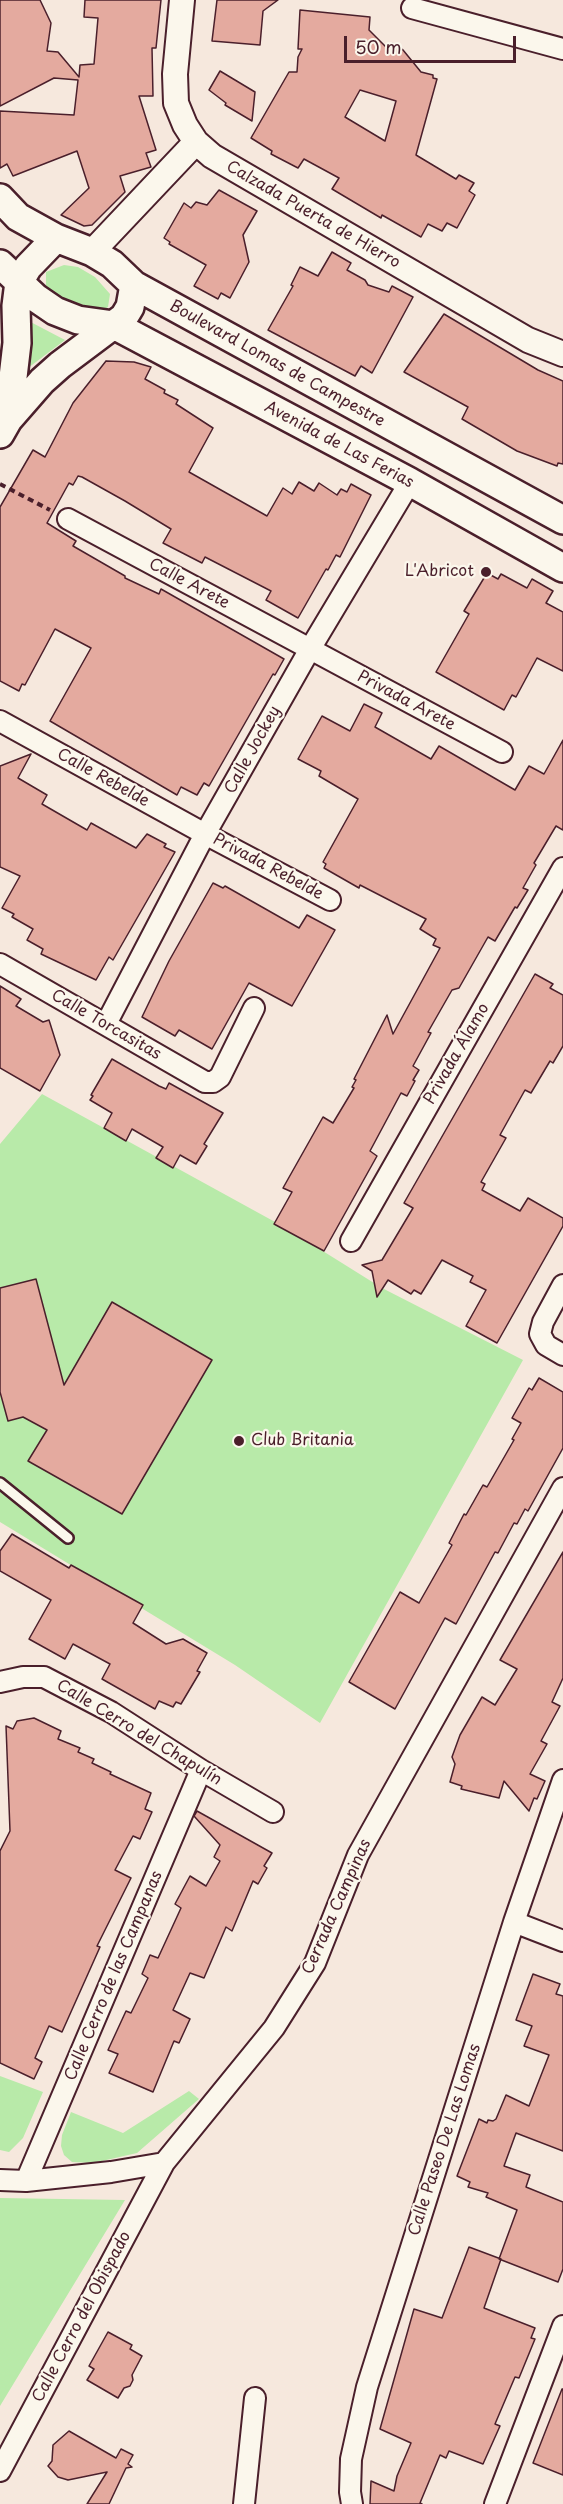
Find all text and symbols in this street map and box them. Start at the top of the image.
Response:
scale bar [347,24,520,62]
text: 50 m [355,33,402,60]
street label: Calzada Puerta de Hierro [223,157,403,273]
street label: Boulevard Lomas de Campestre [166,297,388,431]
street label: Avenida de Las Ferias [261,398,417,492]
street label: Calle Arete [145,555,233,613]
place label: L'Abricot [405,562,474,582]
marker: L'Abricot [479,565,493,579]
street label: Privada Arete [354,667,458,735]
street label: Calle Jockey [221,703,285,797]
street label: Calle Rebelde [54,745,152,811]
street label: Privada Rebelde [210,830,326,904]
street label: Calle Torcasitas [48,986,164,1064]
street label: Privada Álamo [420,1000,494,1108]
place label: Club Britania [251,1431,354,1451]
marker: Club Britania [232,1434,246,1448]
street label: Calle Cerro del Chapulín [53,1676,225,1790]
street label: Cerrada Campinas [299,1837,375,1977]
street label: Calle Cerro de las Campanas [61,1868,167,2084]
street label: Calle Paseo De Las Lomas [405,2042,485,2238]
street label: Calle Cerro del Obispado [29,2228,135,2406]

